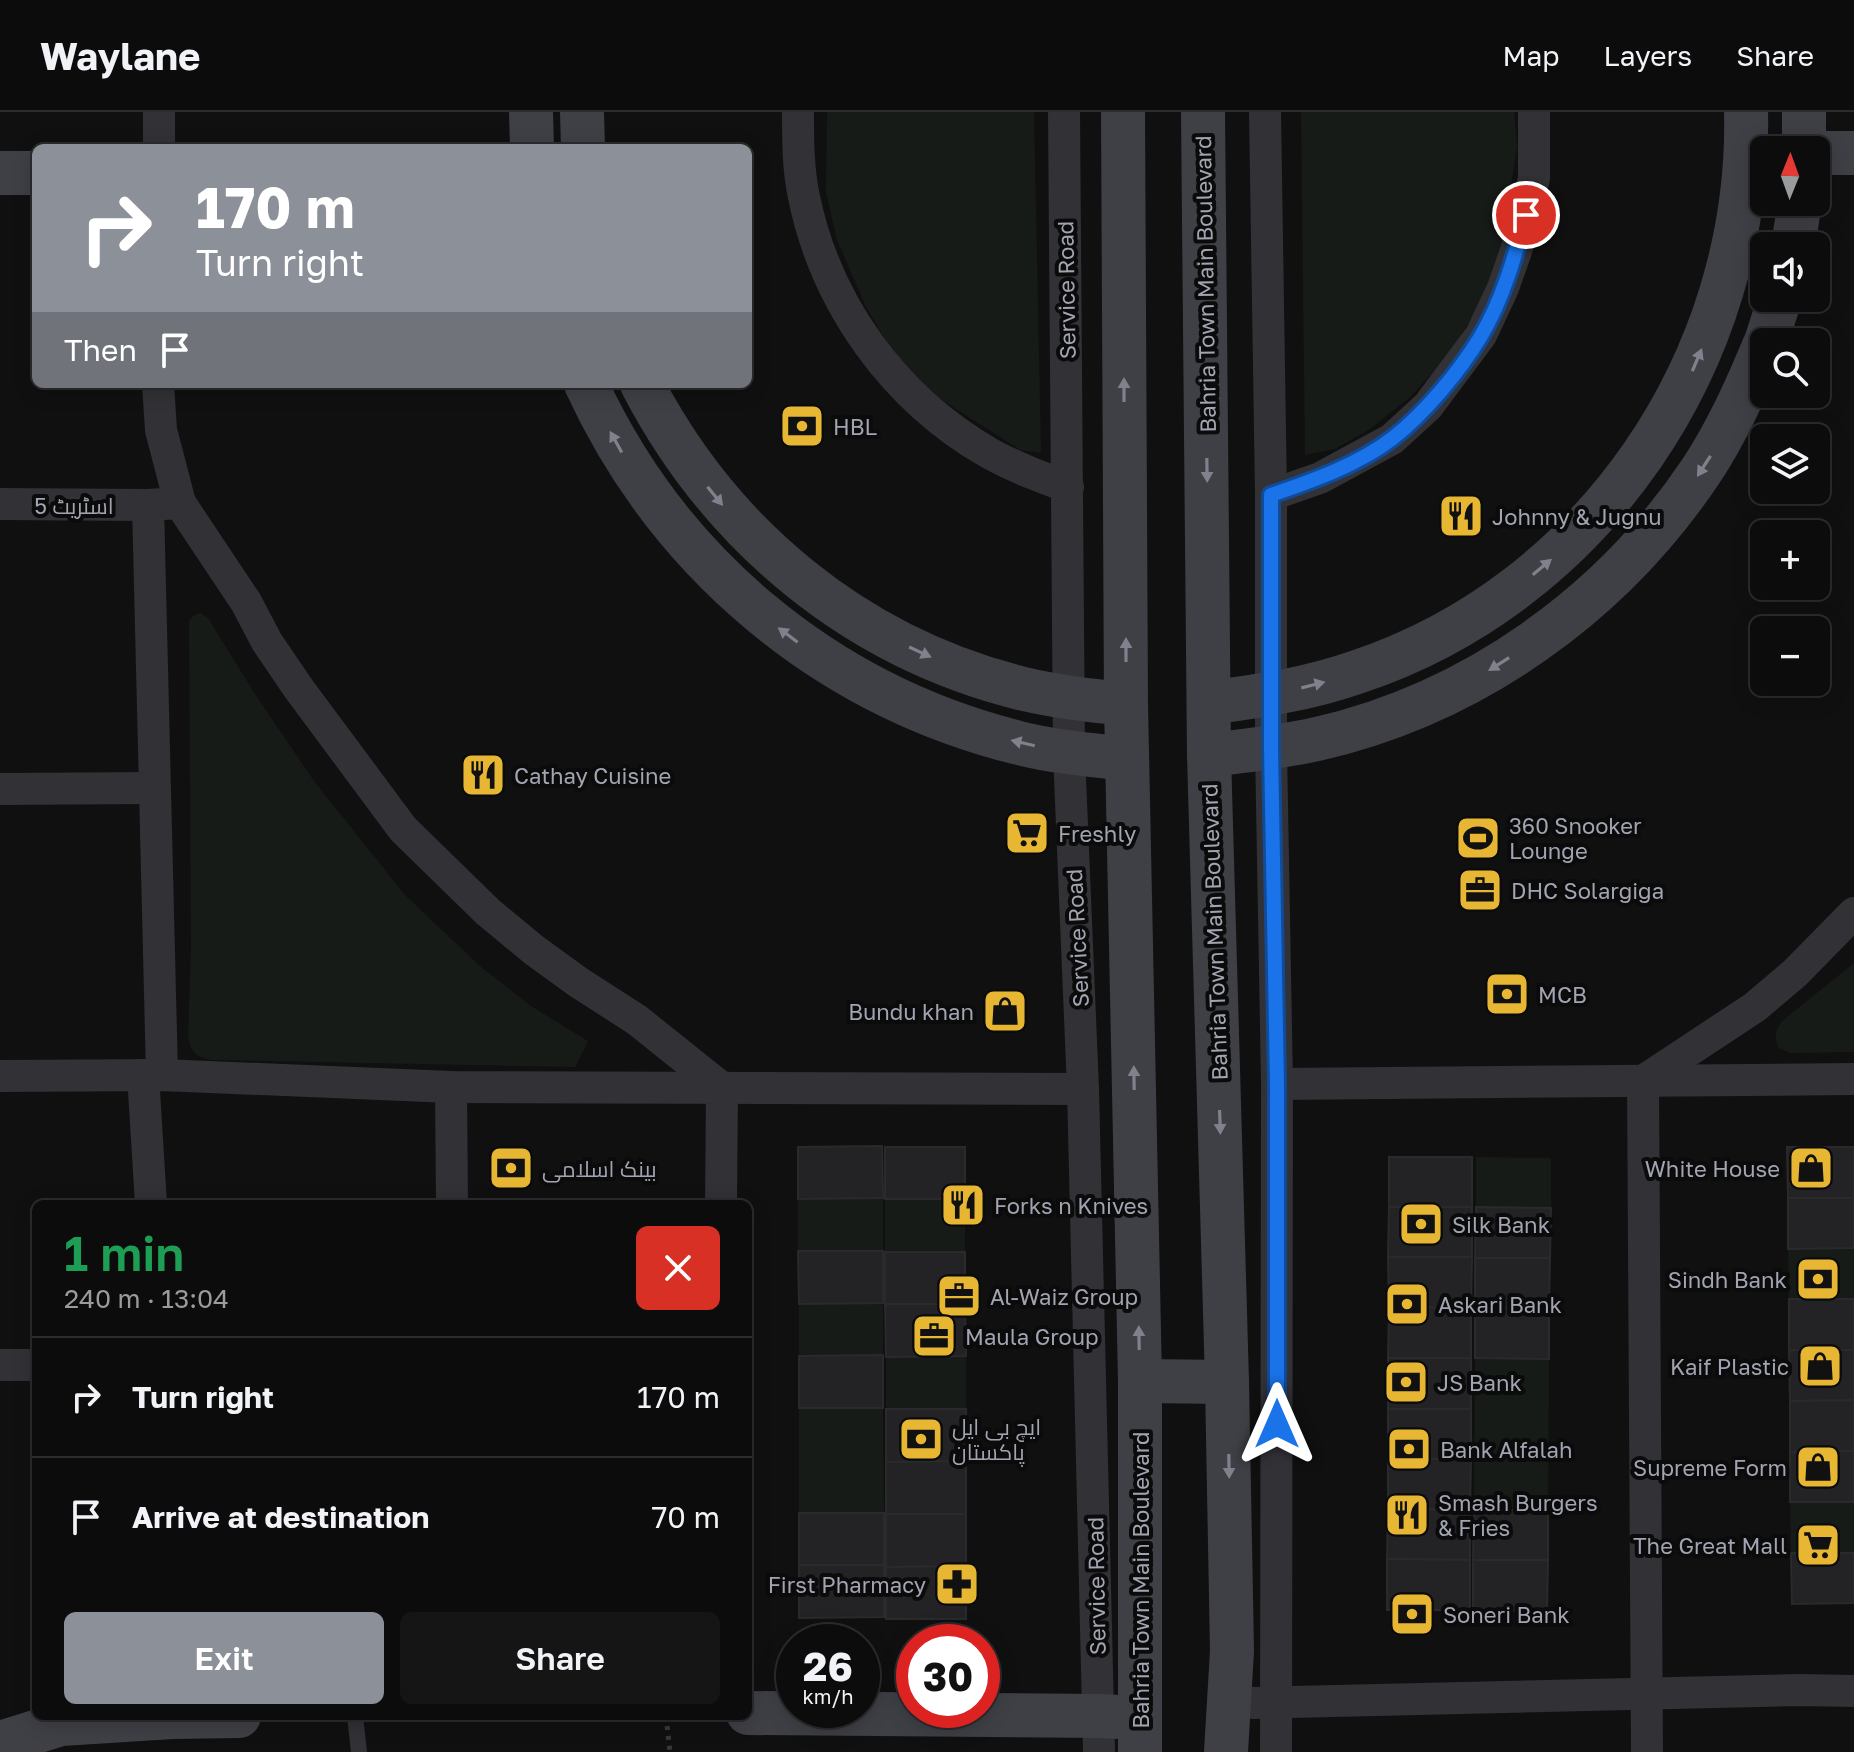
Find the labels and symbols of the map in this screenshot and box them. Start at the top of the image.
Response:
street label: Bahria Town Main Boulevard [1189,135,1221,433]
north arrow [1750,136,1830,216]
pin [1492,181,1560,249]
street label: Service Road [1051,221,1081,359]
one-way arrow [1690,349,1703,372]
one-way arrow [1118,377,1130,402]
bank icon: HBL [778,402,826,450]
place label: HBL [833,413,877,440]
one-way arrow [609,431,623,454]
one-way arrow [1696,455,1711,476]
one-way arrow [1201,458,1213,483]
one-way arrow [706,486,723,506]
street label: اسٹریٹ 5 [34,492,114,519]
restaurant icon: Johnny & Jugnu [1437,492,1485,540]
place label: Johnny & Jugnu [1492,503,1662,530]
one-way arrow [1532,558,1552,576]
one-way arrow [778,627,799,643]
one-way arrow [1120,637,1132,662]
one-way arrow [908,645,932,659]
one-way arrow [1488,657,1510,671]
one-way arrow [1301,679,1326,691]
one-way arrow [1010,736,1035,749]
restaurant icon: Cathay Cuisine [459,751,507,799]
place label: Cathay Cuisine [514,762,671,789]
street label: Bahria Town Main Boulevard [1195,783,1233,1081]
supermarket icon: Freshly [1003,809,1051,857]
place label: 360 Snooker Lounge [1509,812,1642,864]
sports icon: 360 Snooker Lounge [1454,814,1502,862]
place label: Freshly [1058,820,1136,847]
office icon: DHC Solargiga [1456,866,1504,914]
street label: Service Road [1060,868,1094,1008]
place label: DHC Solargiga [1511,877,1664,904]
bank icon: MCB [1483,970,1531,1018]
place label: MCB [1538,981,1587,1008]
shop icon: Bundu khan [981,987,1029,1035]
place label: Bundu khan [848,998,974,1025]
one-way arrow [1128,1065,1140,1090]
one-way arrow [1213,1110,1226,1135]
bank icon: بینک اسلامی [487,1144,535,1192]
shop icon: White House [1787,1144,1835,1192]
place label: بینک اسلامی [542,1155,657,1183]
place label: White House [1645,1155,1780,1182]
restaurant icon: Forks n Knives [939,1181,987,1229]
place label: Forks n Knives [994,1192,1148,1219]
bank icon: Silk Bank [1397,1200,1445,1248]
place label: Silk Bank [1452,1211,1550,1238]
bank icon: Sindh Bank [1794,1255,1842,1303]
place label: Sindh Bank [1668,1266,1787,1293]
office icon: Al-Waiz Group [935,1272,983,1320]
bank icon: Askari Bank [1383,1280,1431,1328]
place label: Al-Waiz Group [990,1283,1138,1310]
place label: Askari Bank [1438,1291,1562,1318]
office icon: Maula Group [910,1312,958,1360]
place label: Maula Group [965,1323,1099,1350]
one-way arrow [1133,1325,1146,1350]
shop icon: Kaif Plastic [1796,1342,1844,1390]
place label: Kaif Plastic [1670,1353,1789,1380]
bank icon: JS Bank [1382,1358,1430,1406]
place label: JS Bank [1437,1369,1522,1396]
position arrow [1235,1382,1319,1466]
place label: ایچ بی ایل پاکستان [952,1413,1041,1467]
bank icon: ایچ بی ایل پاکستان [897,1415,945,1463]
bank icon: Bank Alfalah [1385,1425,1433,1473]
street label: Bahria Town Main Boulevard [1127,1431,1154,1729]
place label: Bank Alfalah [1440,1436,1573,1463]
shop icon: Supreme Form [1794,1443,1842,1491]
one-way arrow [1222,1454,1235,1479]
place label: Supreme Form [1633,1454,1787,1481]
place label: Smash Burgers & Fries [1438,1489,1598,1541]
restaurant icon: Smash Burgers & Fries [1383,1491,1431,1539]
street label: Service Road [1081,1517,1111,1655]
supermarket icon: The Great Mall [1794,1521,1842,1569]
place label: The Great Mall [1633,1532,1787,1559]
pharmacy icon: First Pharmacy [933,1560,981,1608]
place label: First Pharmacy [768,1571,926,1598]
bank icon: Soneri Bank [1388,1590,1436,1638]
place label: Soneri Bank [1443,1601,1570,1628]
speed limit sign: 30 [896,1624,1000,1728]

